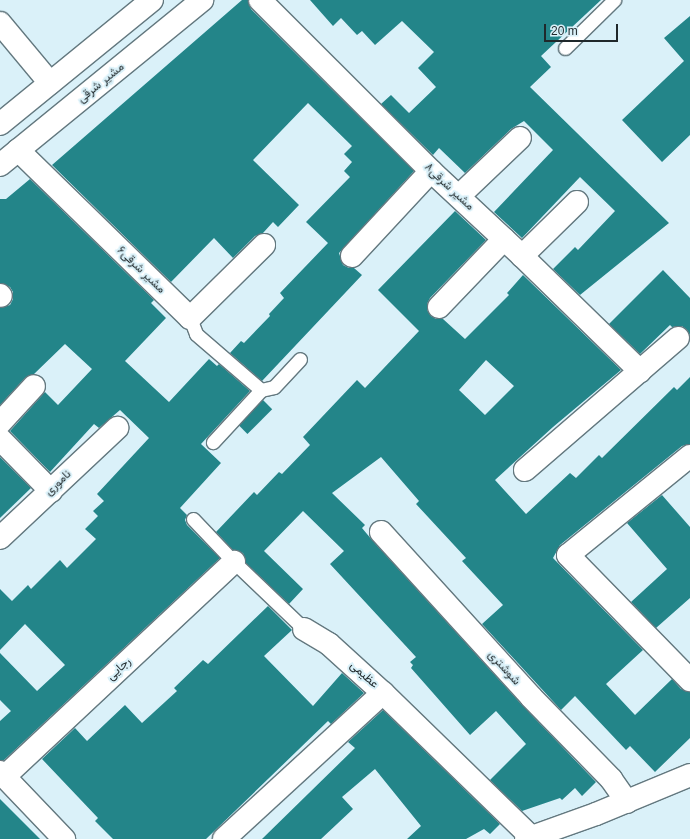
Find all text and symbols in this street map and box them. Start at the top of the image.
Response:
scale bar [546,16,620,42]
text: 20 m [551,24,578,38]
street label: مشیر شرقی [75,60,127,106]
street label: مشیر شرقی۸ [421,160,477,214]
street label: ۶مشیر شرقی [114,243,168,297]
street label: ناموری [42,467,74,499]
street label: شوشتری [485,648,523,688]
street label: رجایی [104,654,134,684]
street label: عظیمی [347,658,381,692]

